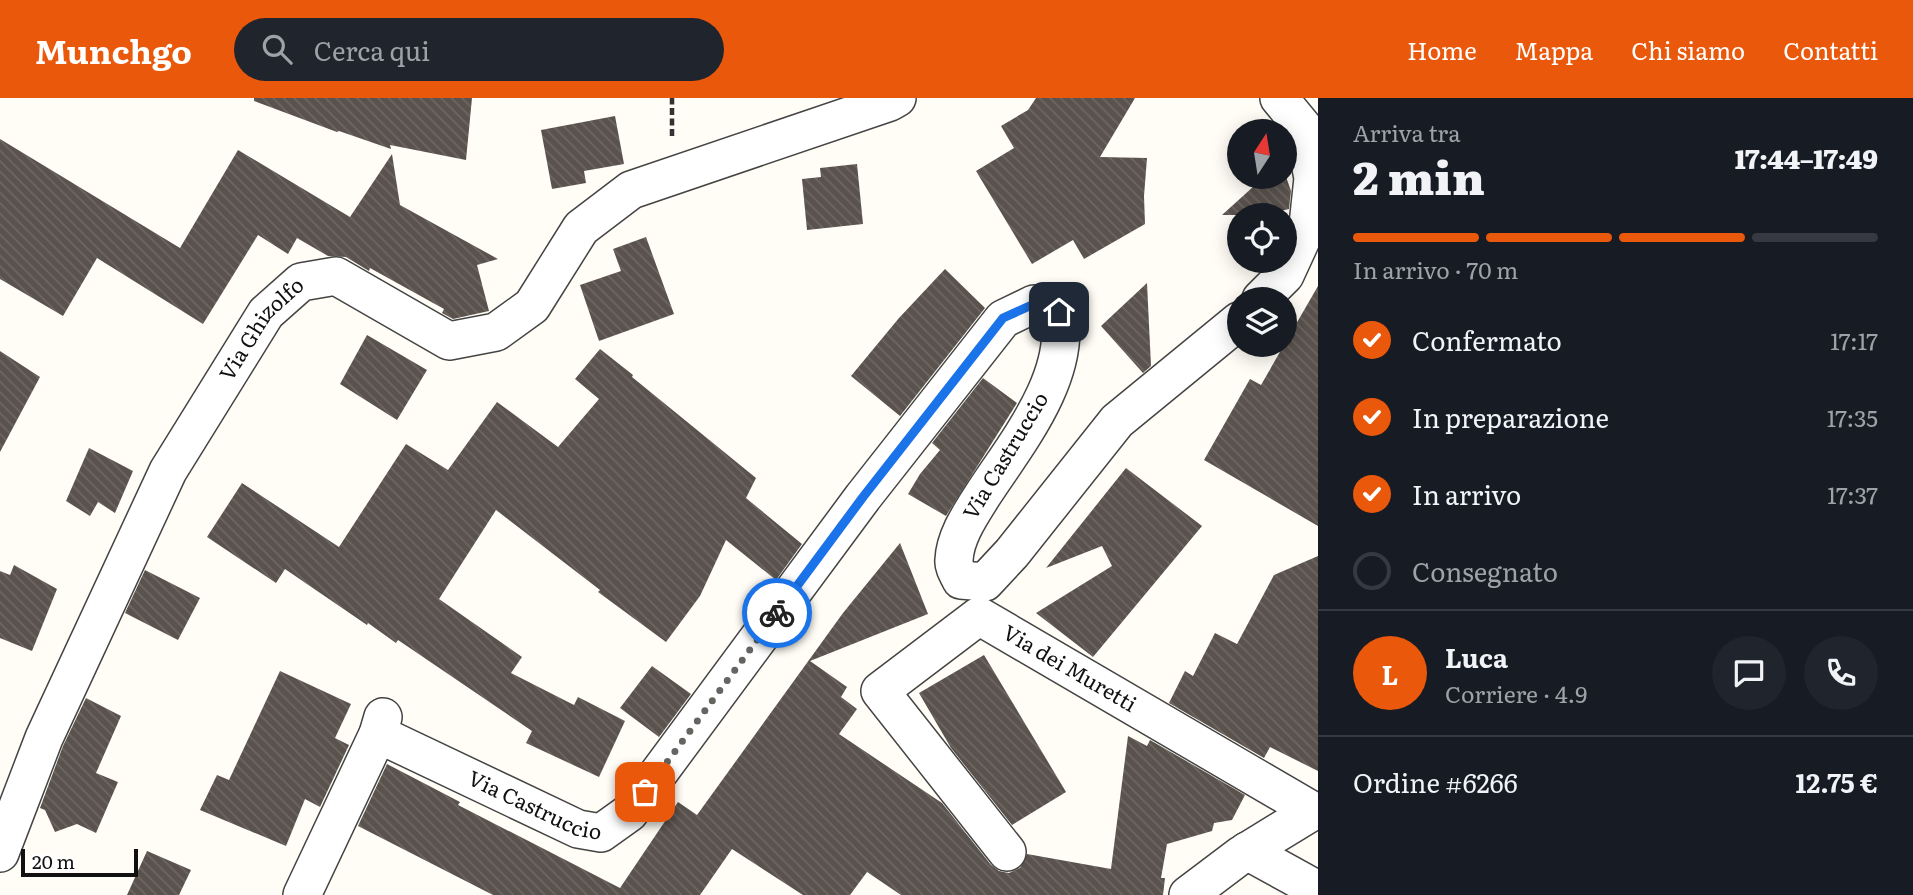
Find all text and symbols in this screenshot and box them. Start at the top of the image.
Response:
search box [234,18,724,81]
text: Munchgo [35,25,192,74]
icon: search [258,30,296,68]
text: Cerca qui [314,30,430,69]
text: Home [1407,32,1477,67]
text: Mappa [1515,32,1593,67]
text: Chi siamo [1631,32,1745,67]
text: Contatti [1783,32,1878,67]
text: Arriva tra [1353,115,1461,149]
north arrow [1227,119,1297,189]
map controls [1227,119,1297,357]
text: 17:44–17:49 [1735,138,1878,177]
text: 2 min [1353,141,1485,209]
button: locate [1227,203,1297,273]
text: In arrivo · 70 m [1353,252,1518,286]
street label: Via Ghizolfo [210,269,309,386]
pin [1029,282,1089,342]
button: layers [1227,287,1297,357]
icon: home [1040,293,1078,331]
text: Confermato [1412,320,1562,359]
icon: check [1353,321,1391,359]
text: 17:17 [1830,323,1878,357]
street label: Via Castruccio [953,385,1054,524]
text: In preparazione [1412,397,1609,436]
icon: check [1353,398,1391,436]
text: 17:35 [1827,400,1878,434]
text: In arrivo [1412,474,1521,513]
icon: check [1353,475,1391,513]
text: 17:37 [1827,477,1878,511]
text: Consegnato [1412,551,1558,590]
courier [742,578,812,648]
icon: bike [758,594,796,632]
street label: Via dei Muretti [998,615,1143,718]
button: chat [1712,636,1786,710]
button: phone [1804,636,1878,710]
text: Luca [1445,637,1508,676]
text: L [1382,654,1398,693]
text: Corriere · 4.9 [1445,676,1587,710]
street label: Via Castruccio [464,761,604,846]
pin [615,762,675,822]
text: Ordine #6266 [1353,762,1518,801]
text: 12.75 € [1796,762,1878,801]
icon: bag [626,773,664,811]
scale bar [21,846,138,878]
text: 20 m [32,847,75,875]

